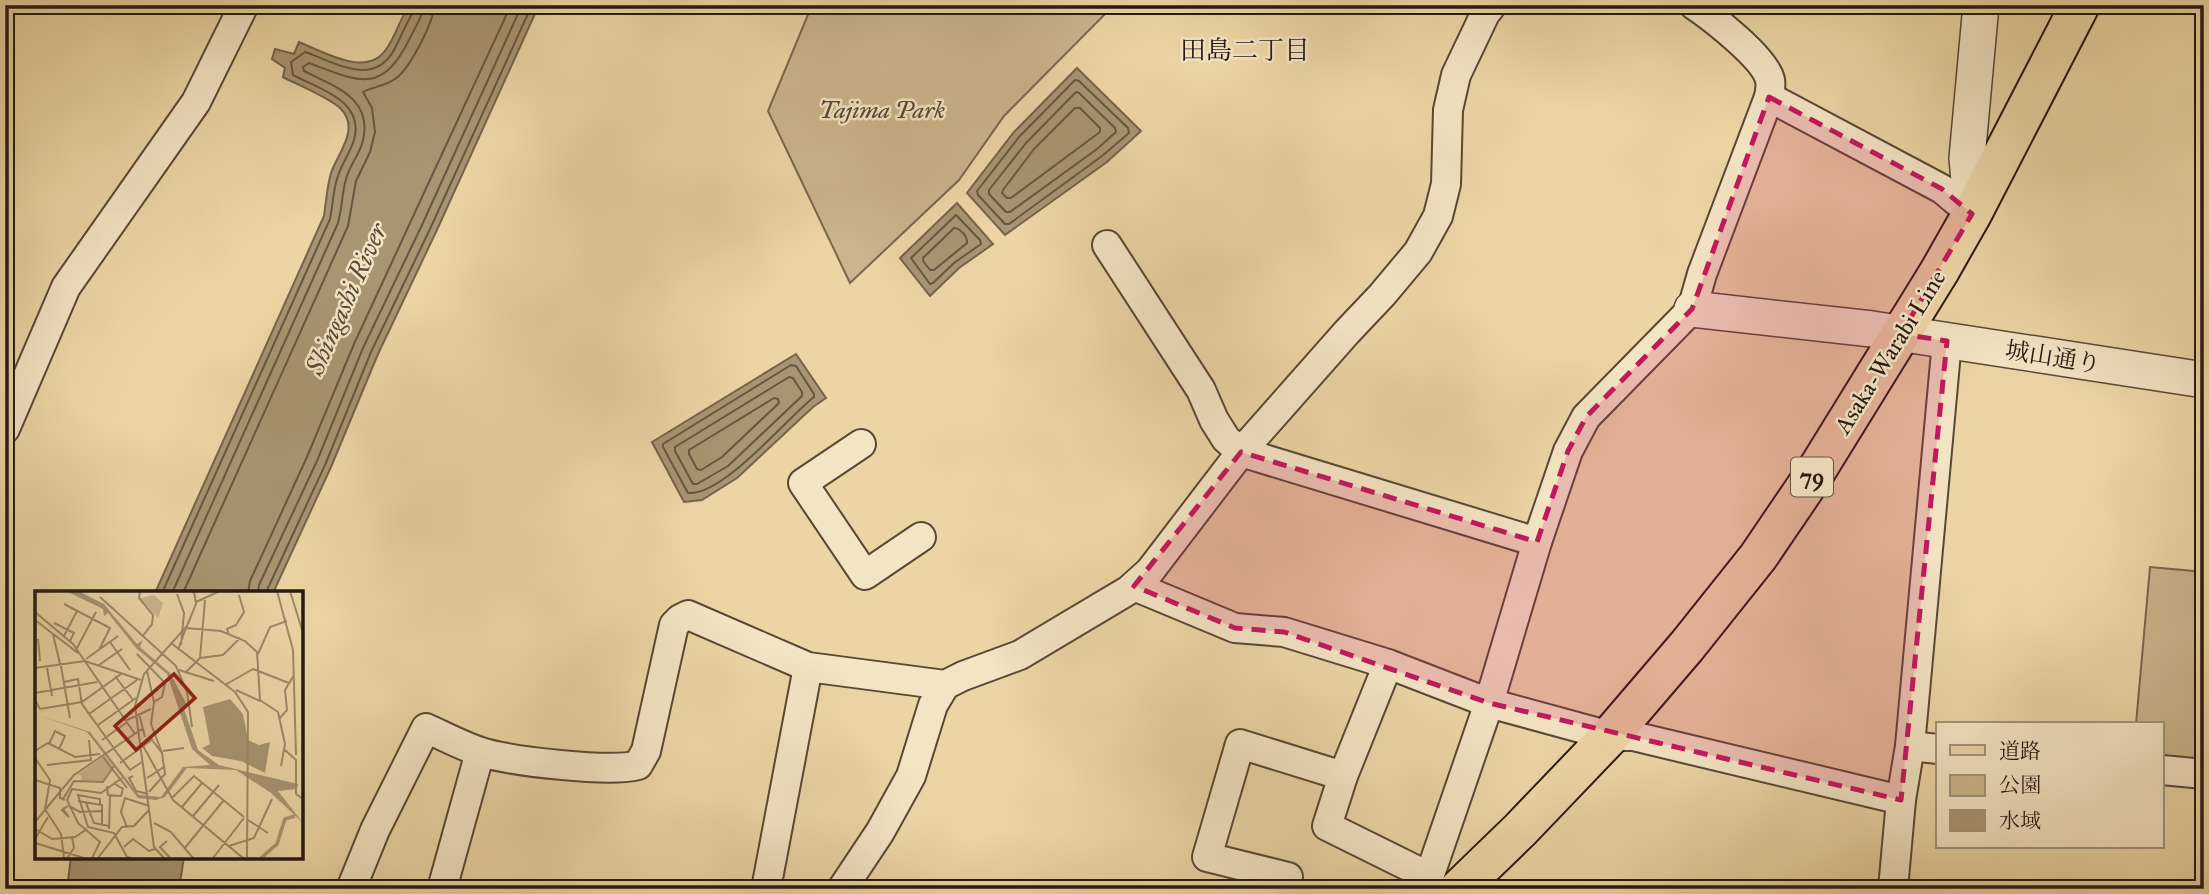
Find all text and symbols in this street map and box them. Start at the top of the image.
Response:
district label: 田島二丁目 [1180,34,1310,66]
park label: Tajima Park [819,95,945,125]
water label: Shingashi River [298,217,394,381]
street label: Asaka-Warabi Line [1827,264,1952,440]
street label: 城山通り [2003,335,2103,379]
road number: 79 [1791,457,1833,496]
inset map [35,591,303,859]
legend [1936,722,2164,848]
text: 道路 [1999,738,2041,764]
text: 公園 [1999,772,2041,798]
text: 水域 [1999,808,2041,834]

